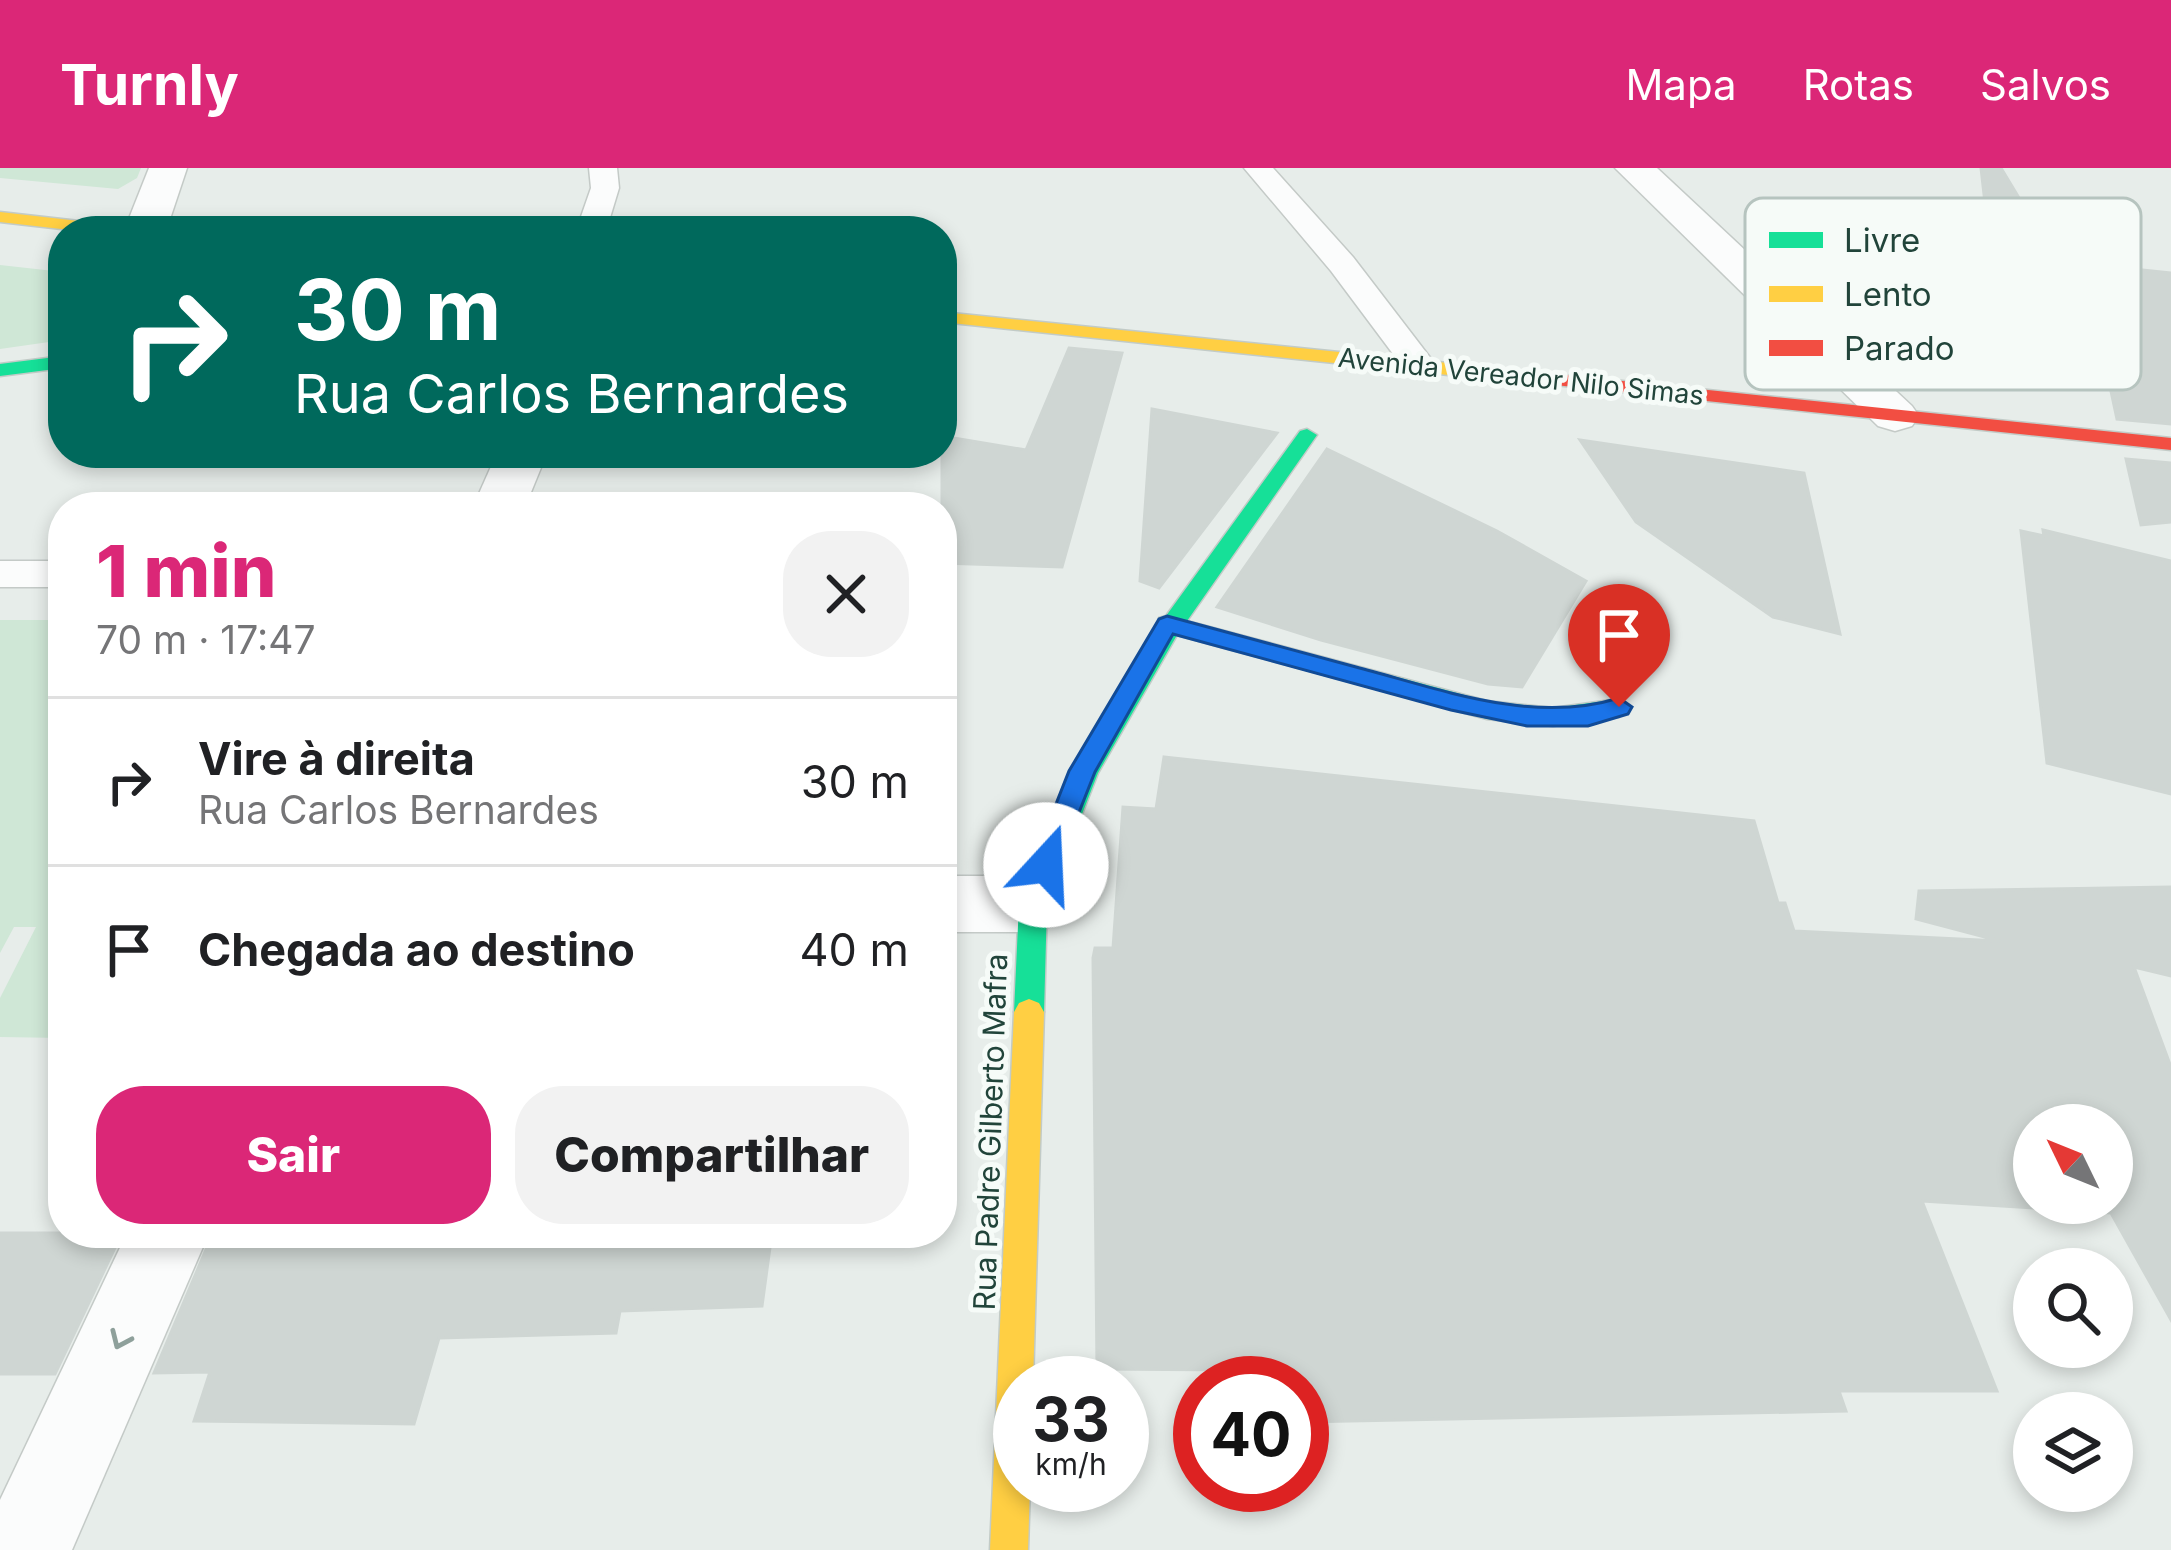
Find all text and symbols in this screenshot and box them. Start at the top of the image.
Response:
text: Turnly [60,50,239,119]
text: Mapa [1625,59,1737,110]
text: Rotas [1803,59,1914,110]
text: Salvos [1980,59,2111,110]
legend [1745,198,2141,390]
text: Livre [1844,220,1920,260]
text: 30 m [294,259,501,360]
icon: right [96,264,252,420]
text: Lento [1844,274,1932,314]
text: Parado [1844,328,1955,368]
street label: Avenida Vereador Nilo Simas [1337,341,1705,412]
text: Rua Carlos Bernardes [294,361,849,426]
text: 1 min [96,527,276,614]
button: close [783,531,909,657]
pin [1568,584,1670,707]
icon: arrive [1586,602,1652,668]
text: 70 m · 17:47 [96,616,316,663]
text: Vire à direita [198,731,475,786]
icon: right [96,749,162,815]
text: 30 m [801,754,909,809]
text: Rua Carlos Bernardes [198,786,599,833]
position arrow [983,802,1109,928]
icon: arrive [96,917,162,983]
text: Chegada ao destino [198,922,635,977]
text: 40 m [799,922,909,977]
street label: Rua Padre Gilberto Mafra [966,953,1014,1311]
button: Sair [96,1086,491,1224]
button: Compartilhar [515,1086,909,1224]
north arrow [2013,1104,2133,1224]
map controls [2013,1104,2133,1512]
button: search [2013,1248,2133,1368]
one-way arrow [111,1327,135,1349]
speed limit sign: 40 [1173,1356,1329,1512]
text: 33 [1032,1383,1110,1455]
button: layers [2013,1392,2133,1512]
text: km/h [1035,1446,1107,1482]

